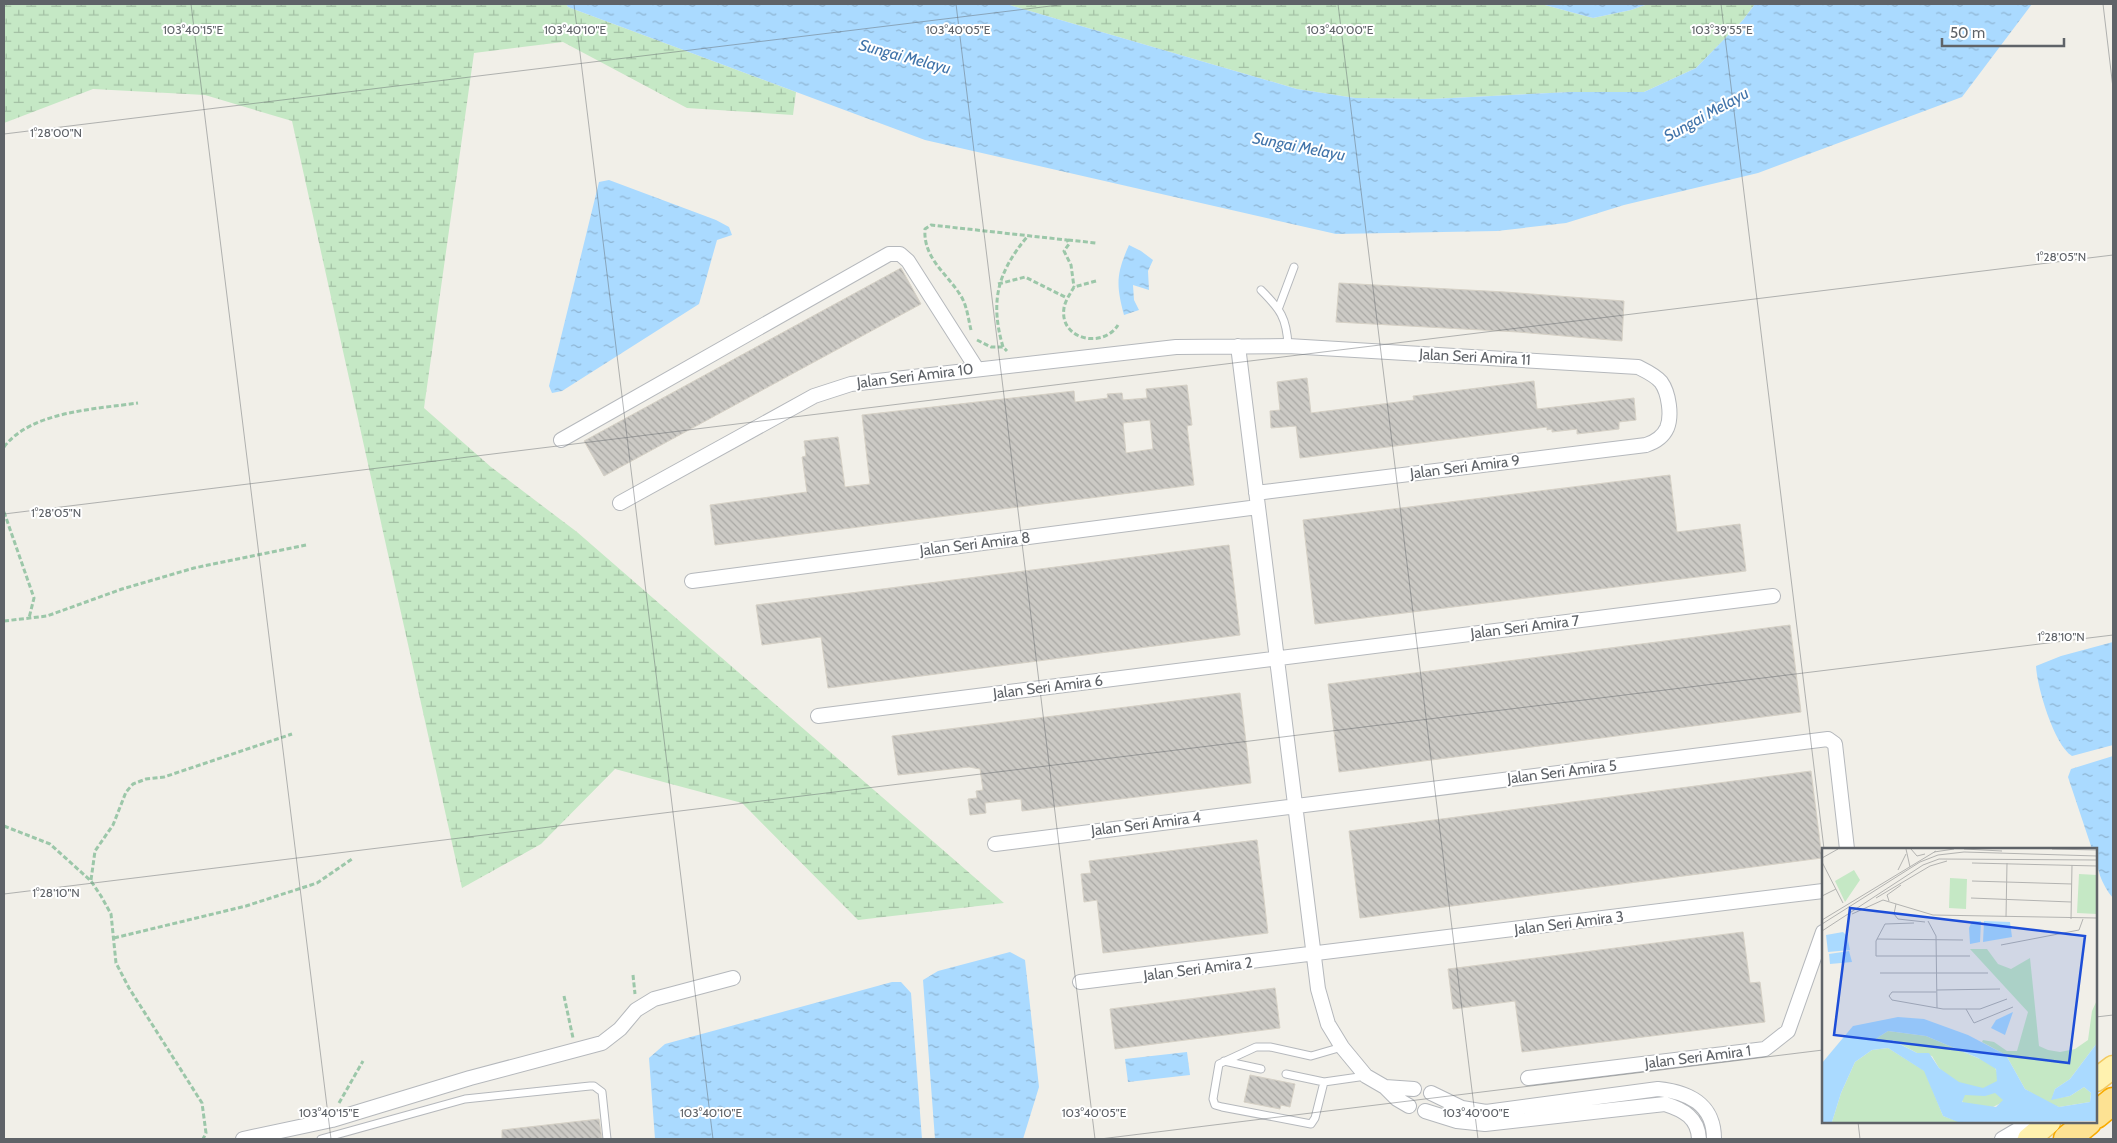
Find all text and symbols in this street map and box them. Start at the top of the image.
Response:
scale bar [1942,15,2064,47]
text: 103°40'15"E [163,22,223,37]
text: 103°40'10"E [544,22,606,37]
text: 103°40'05"E [926,22,991,37]
text: 103°40'00"E [1307,22,1374,37]
text: 103°39'55"E [1691,22,1753,37]
text: 50 m [1950,24,1985,42]
water label: Sungai Melayu [857,35,953,78]
water label: Sungai Melayu [1661,83,1752,146]
text: 1°28'00"N [30,125,82,140]
water label: Sungai Melayu [1251,128,1347,165]
text: 1°28'05"N [2036,249,2086,264]
street label: Jalan Seri Amira 11 [1418,345,1531,369]
street label: Jalan Seri Amira 10 [855,360,974,392]
street label: Jalan Seri Amira 9 [1408,451,1521,483]
text: 1°28'05"N [31,505,81,520]
street label: Jalan Seri Amira 8 [918,528,1031,560]
street label: Jalan Seri Amira 7 [1469,611,1581,643]
text: 1°28'10"N [2037,629,2085,644]
street label: Jalan Seri Amira 6 [991,671,1104,703]
street label: Jalan Seri Amira 5 [1505,756,1618,788]
street label: Jalan Seri Amira 4 [1089,808,1202,840]
inset map [1822,848,2097,1123]
text: 1°28'10"N [32,885,80,900]
street label: Jalan Seri Amira 3 [1512,907,1625,939]
street label: Jalan Seri Amira 2 [1141,953,1254,985]
street label: Jalan Seri Amira 1 [1643,1042,1752,1073]
text: 103°40'15"E [299,1105,359,1120]
text: 103°40'10"E [680,1105,742,1120]
text: 103°40'05"E [1062,1105,1127,1120]
text: 103°40'00"E [1443,1105,1510,1120]

